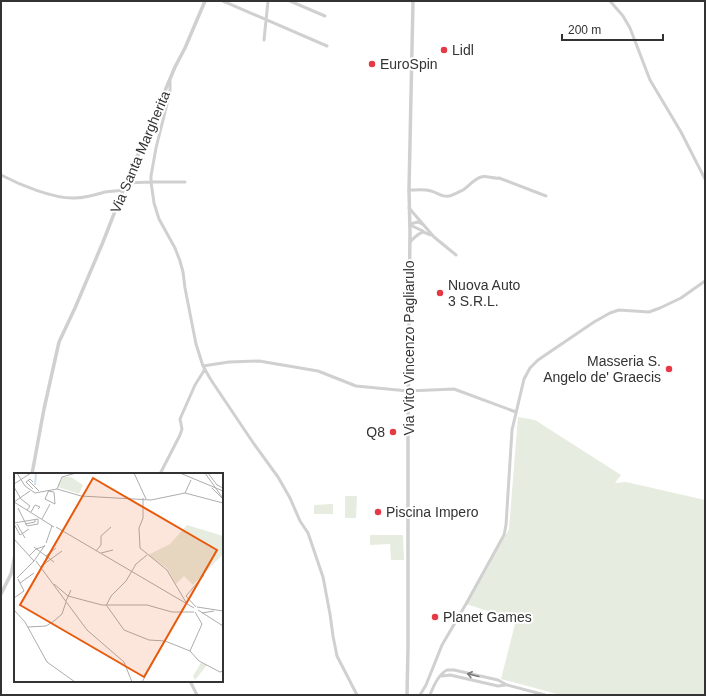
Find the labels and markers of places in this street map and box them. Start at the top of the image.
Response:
place label: Lidl [452,42,474,58]
marker: Lidl [439,45,449,55]
place label: EuroSpin [380,56,438,72]
marker: EuroSpin [367,59,377,69]
place label: Nuova Auto 3 S.R.L. [448,277,521,309]
marker: Nuova Auto 3 S.R.L. [435,288,445,298]
place label: Masseria S. Angelo de' Graecis [543,353,661,385]
marker: Masseria S. Angelo de' Graecis [664,364,674,374]
place label: Q8 [366,424,385,440]
marker: Q8 [388,427,398,437]
place label: Piscina Impero [386,504,479,520]
marker: Piscina Impero [373,507,383,517]
place label: Planet Games [443,609,532,625]
marker: Planet Games [430,612,440,622]

